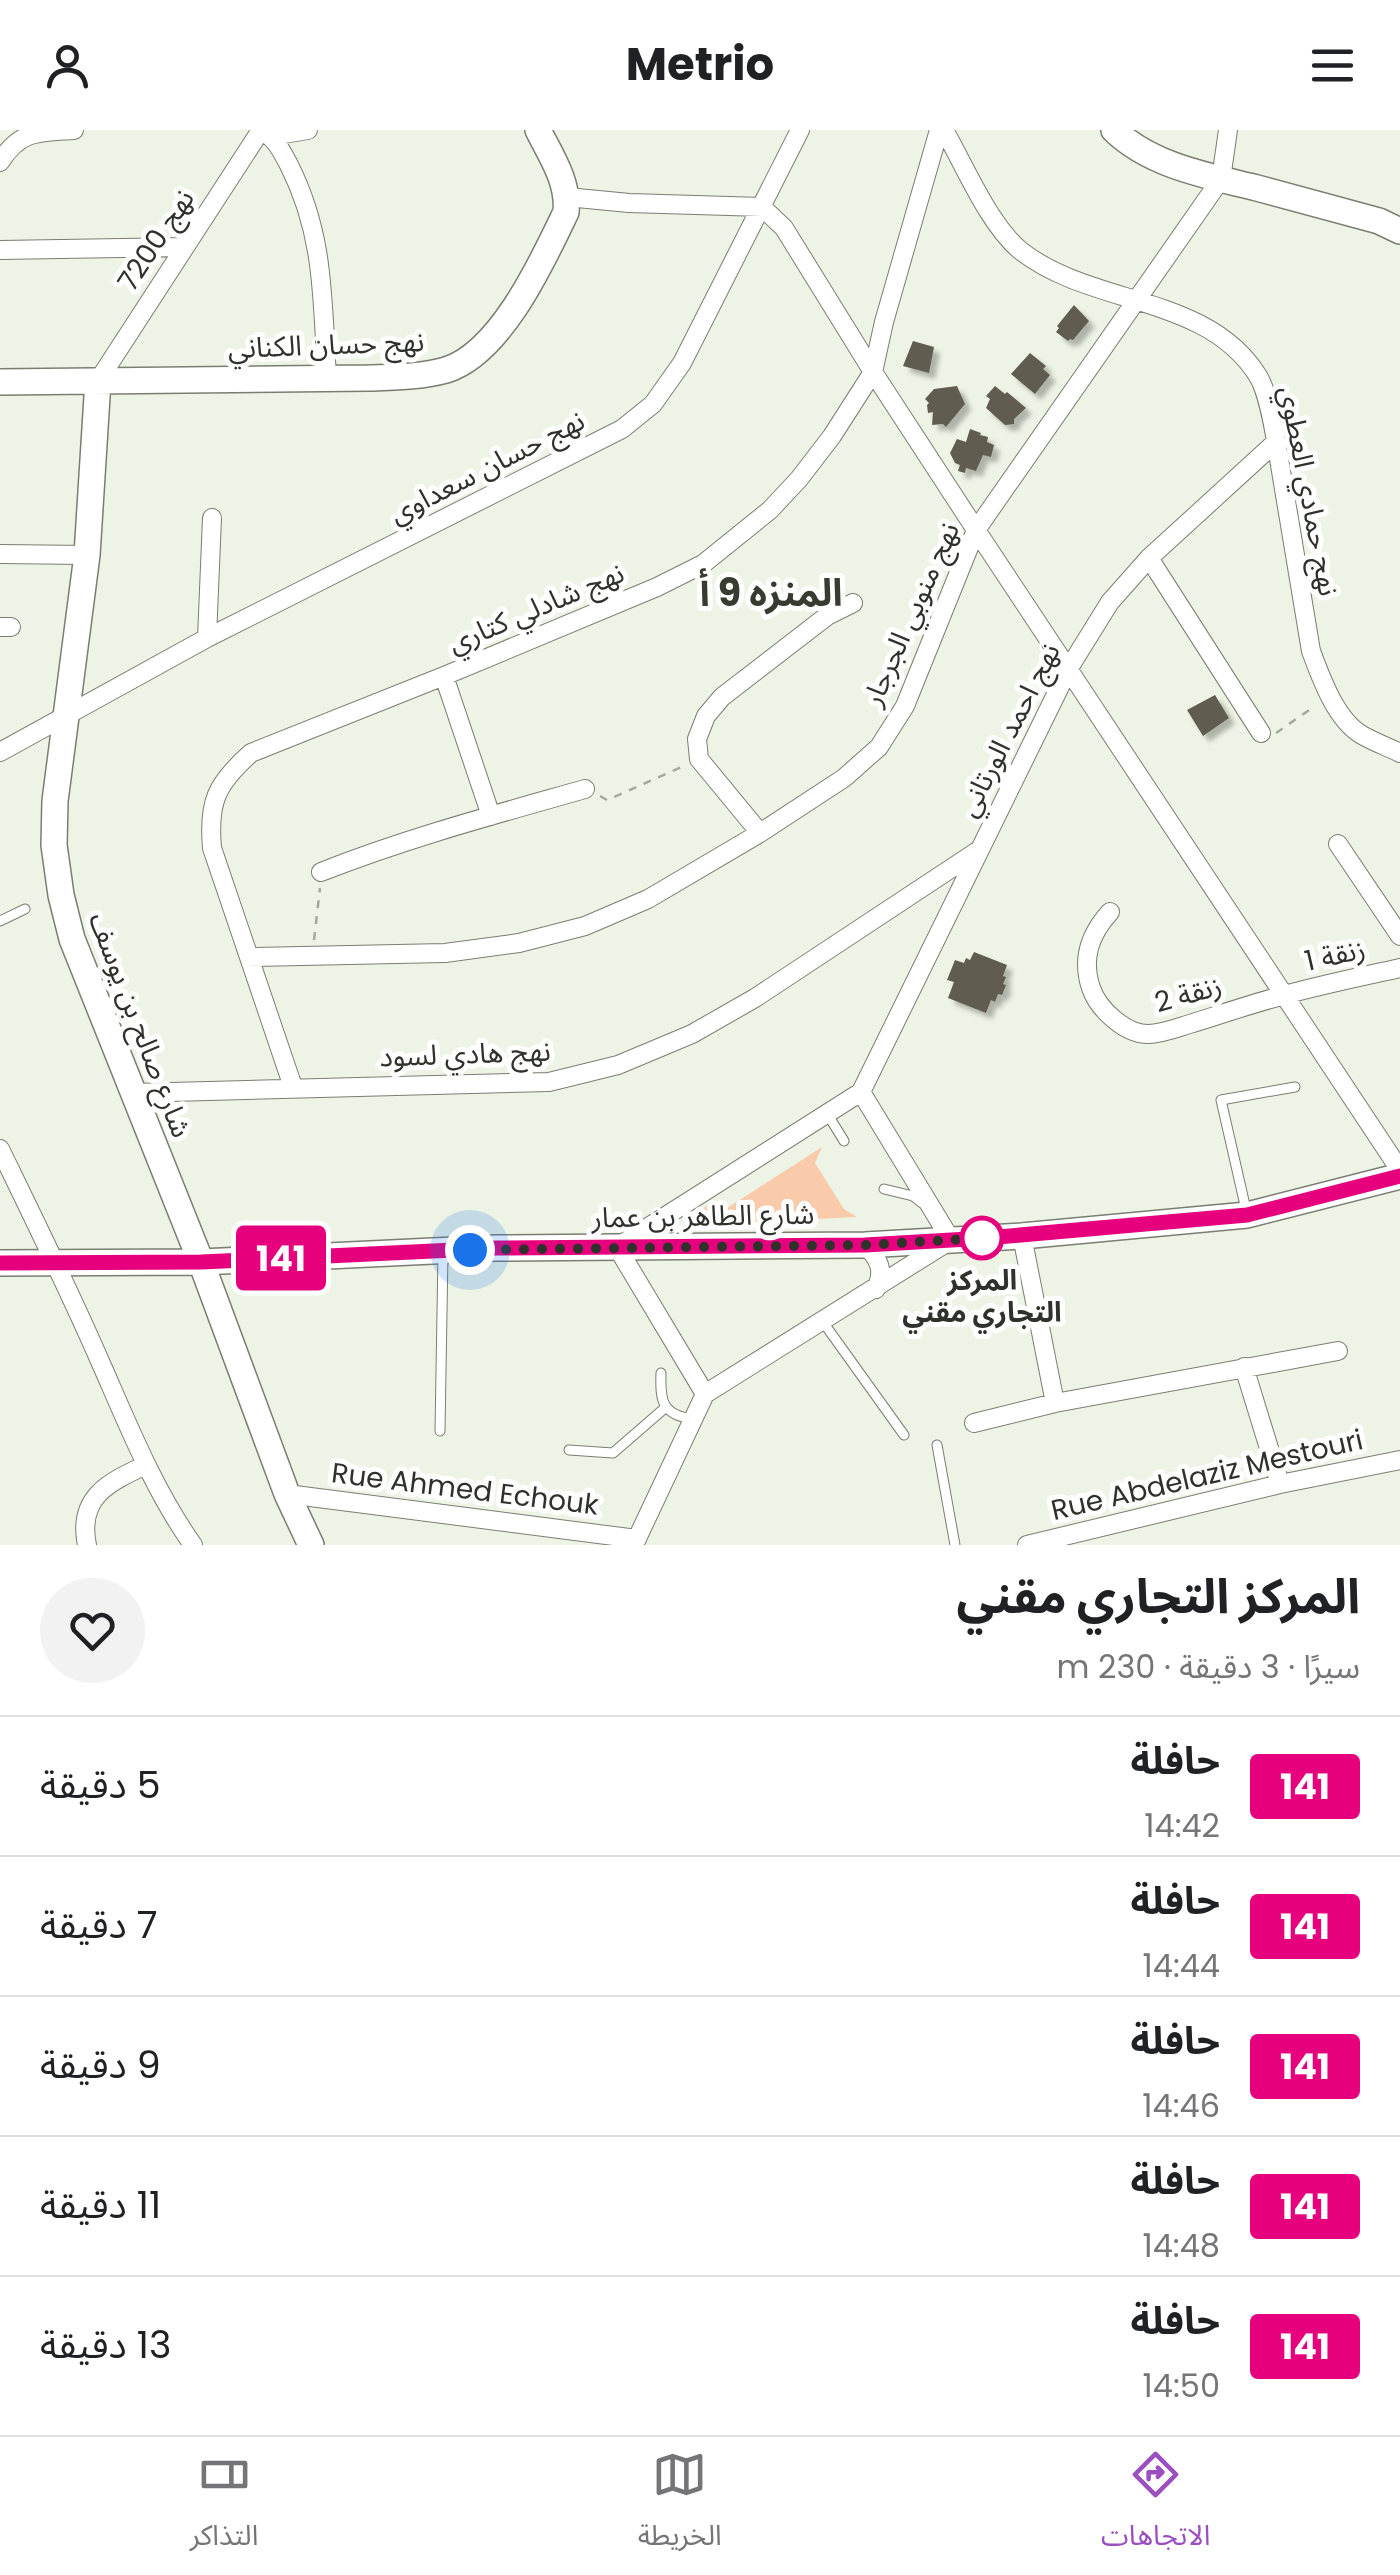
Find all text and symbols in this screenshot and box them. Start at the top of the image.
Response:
text: Metrio [626,33,774,96]
icon: person [40,38,95,93]
icon: menu [1305,38,1360,93]
street label: نهج 7200 [109,182,204,299]
street label: نهج حسان الكناني [227,322,425,369]
street label: نهج حمادي العطوي [1268,383,1348,600]
street label: نهج حسان سعداوي [383,401,592,534]
street label: نهج منوبي الجرجار [853,516,970,714]
street label: نهج شادلي كتاري [442,553,631,664]
district label: المنزه 9 أ [699,566,843,619]
street label: نهج احمد الورتاني [948,636,1071,824]
street label: شارع صالح بن يوسف [78,907,201,1144]
street label: زنقة 1 [1301,929,1369,981]
street label: زنقة 2 [1150,966,1226,1022]
street label: نهج هادي لسود [379,1032,551,1078]
street label: شارع الطاهر بن عمار [590,1195,815,1238]
marker: المركز التجاري مقني [961,1217,1003,1259]
your location [445,1225,495,1275]
line badge: 141 [224,1226,338,1290]
text: 141 [256,1234,306,1283]
place label: المركز التجاري مقني [902,1261,1062,1334]
street label: Rue Abdelaziz Mestouri [1047,1420,1367,1530]
street label: Rue Ahmed Echouk [329,1453,601,1525]
text: المركز التجاري مقني [956,1563,1360,1630]
button: heart [40,1578,145,1683]
text: سيرًا · 3 دقيقة · 230 m [1057,1644,1360,1689]
text: حافلة [1131,1734,1220,1787]
text: 5 دقيقة [40,1758,161,1811]
text: 141 [1280,1762,1330,1811]
text: 14:42 [1144,1803,1220,1848]
text: حافلة [1131,1874,1220,1927]
text: 7 دقيقة [40,1898,157,1951]
text: 141 [1280,1902,1330,1951]
text: 14:44 [1143,1943,1220,1988]
text: حافلة [1131,2014,1220,2067]
text: 9 دقيقة [40,2038,161,2091]
text: 141 [1280,2042,1330,2091]
text: 14:46 [1142,2083,1220,2128]
text: حافلة [1131,2154,1220,2207]
text: 11 دقيقة [40,2178,161,2231]
text: 141 [1280,2182,1330,2231]
text: 14:48 [1142,2223,1220,2268]
text: حافلة [1131,2294,1220,2347]
text: 13 دقيقة [40,2318,171,2371]
text: 141 [1280,2322,1330,2371]
text: 14:50 [1143,2363,1220,2408]
tab: التذاكر [190,2447,258,2566]
tab: الخريطة [638,2447,722,2566]
tab: الاتجاهات [1101,2447,1210,2566]

